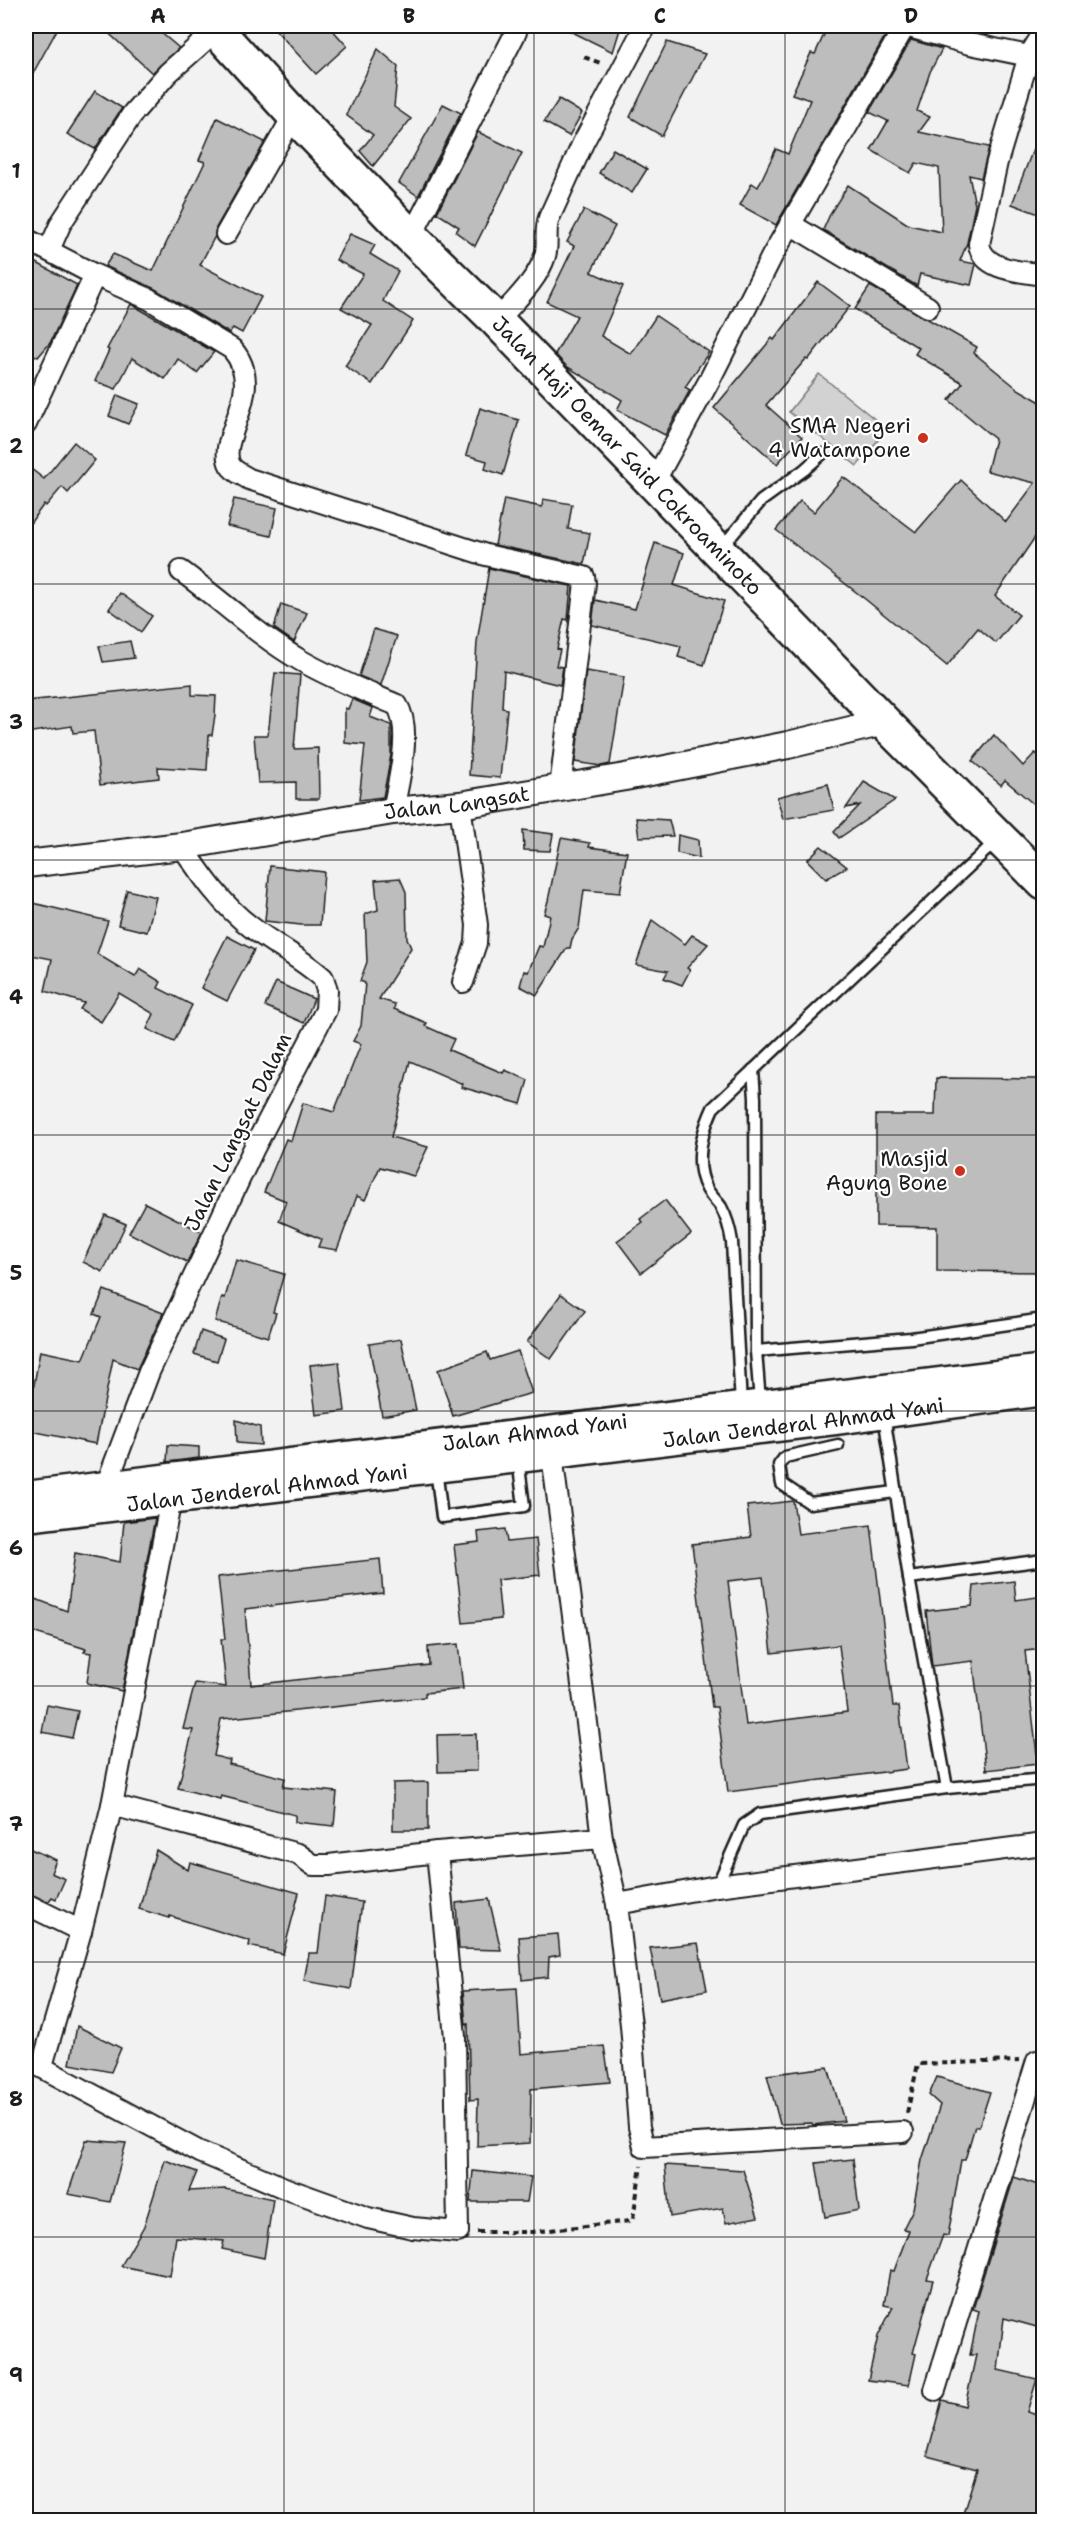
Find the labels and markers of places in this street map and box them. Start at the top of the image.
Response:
place label: SMA Negeri 4 Watampone [768,412,911,464]
marker: SMA Negeri 4 Watampone [916,431,930,445]
place label: Masjid Agung Bone [826,1145,948,1197]
marker: Masjid Agung Bone [953,1164,967,1178]

